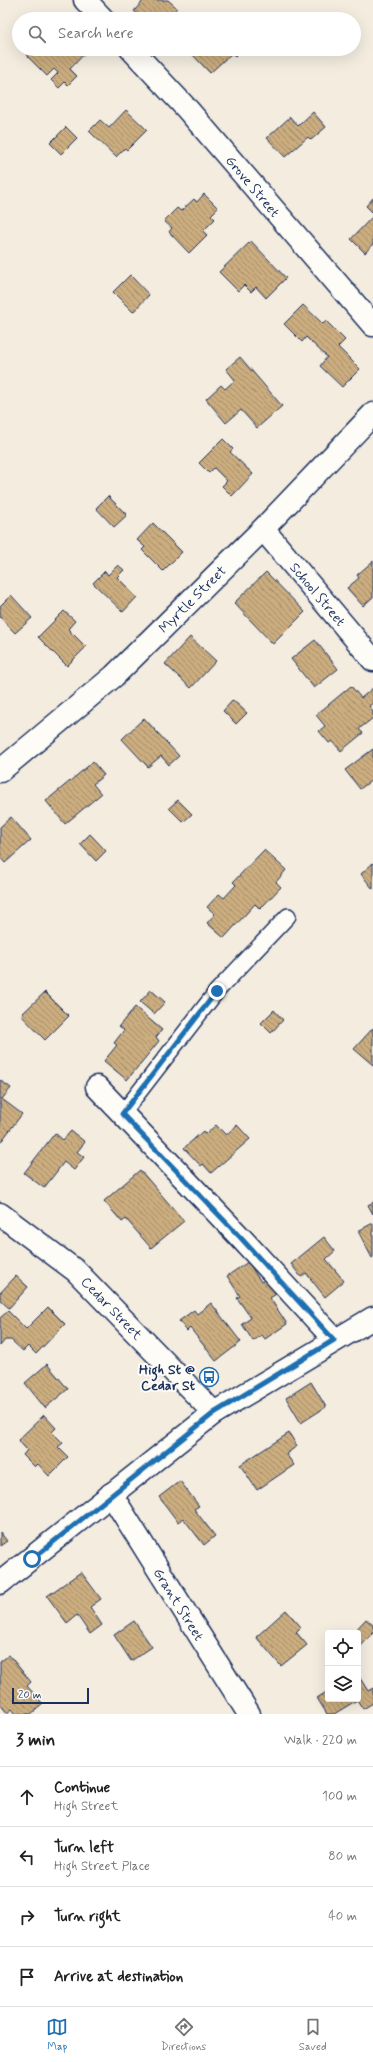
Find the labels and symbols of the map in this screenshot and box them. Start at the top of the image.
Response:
street label: Grove Street [221,152,283,221]
street label: School Street [285,559,349,630]
street label: Myrtle Street [155,562,231,637]
route end [208,982,226,1000]
street label: Cedar Street [77,1273,146,1345]
place label: High St @ Cedar St [139,1361,196,1395]
bus stop icon: High St @ Cedar St [198,1366,220,1388]
route start [23,1550,41,1568]
street label: Grant Street [149,1565,208,1644]
scale bar [12,1686,89,1705]

